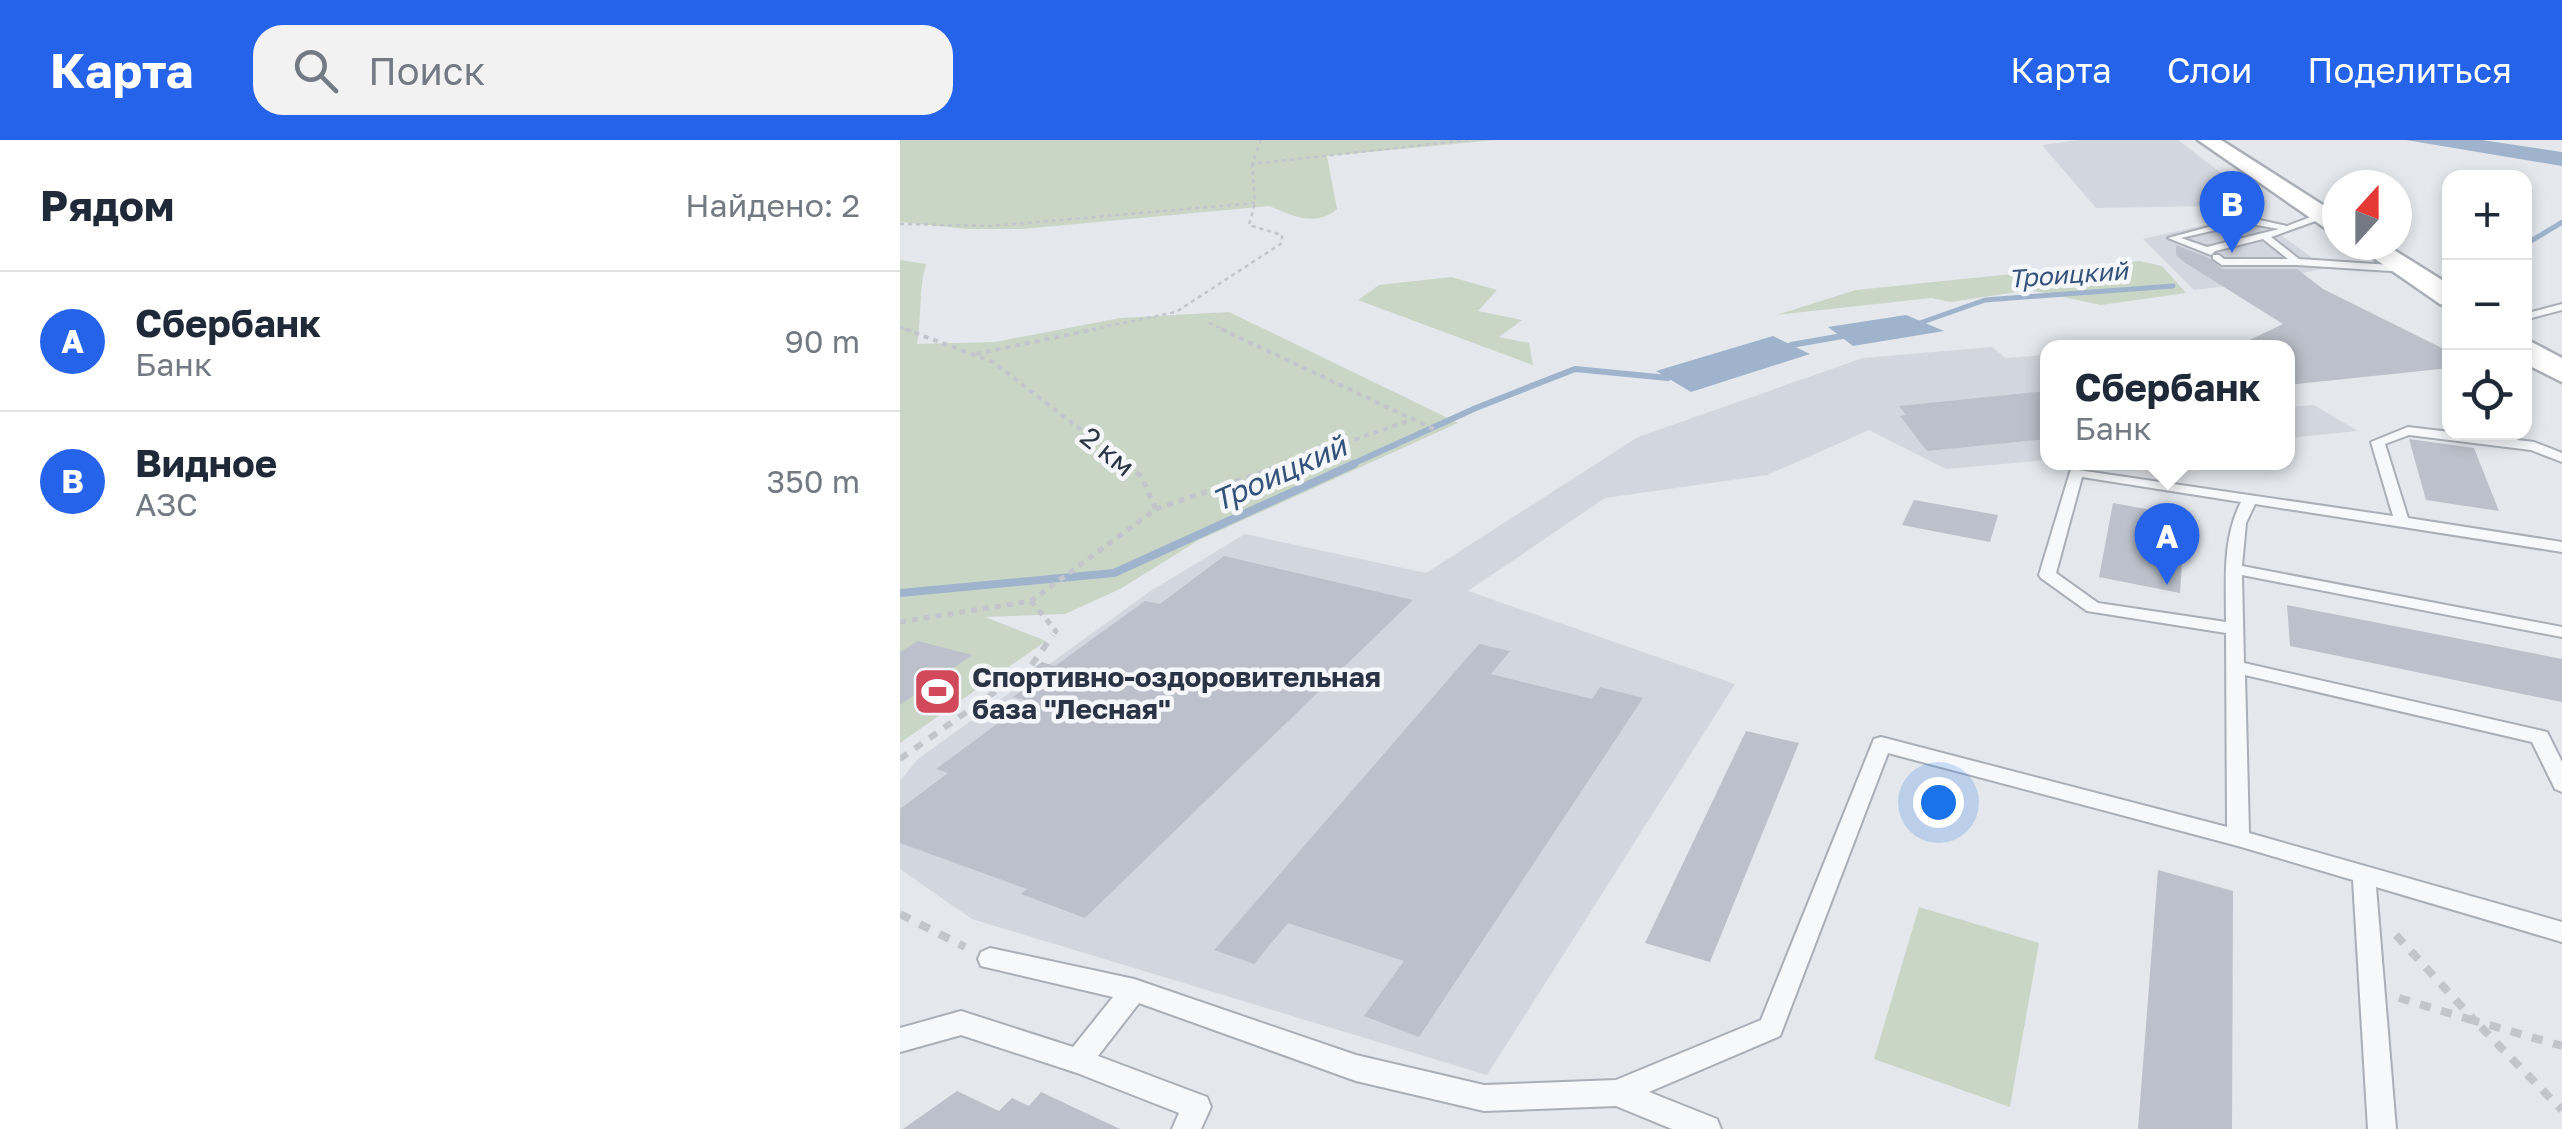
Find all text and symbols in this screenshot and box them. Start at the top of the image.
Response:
search box [253,25,953,115]
text: Карта [50,41,193,99]
icon: search [288,43,343,98]
text: Поиск [368,48,485,93]
text: Карта [2010,49,2112,91]
text: Слои [2167,49,2252,91]
text: Поделиться [2307,49,2512,91]
north arrow [2322,170,2412,260]
map controls [2442,170,2532,440]
button: + [2442,170,2532,260]
pin: B [2200,171,2264,253]
text: Рядом [40,180,174,230]
text: Найдено: 2 [685,186,860,224]
water label: Троицкий [2007,254,2130,294]
button: − [2442,260,2532,350]
text: Сбербанк [135,300,321,345]
text: A [61,322,84,360]
text: 90 m [784,322,860,360]
popup [2040,340,2295,470]
text: Банк [135,345,212,383]
button: locate [2442,350,2532,440]
text: Сбербанк [2074,364,2261,409]
text: Банк [2074,409,2152,447]
street label: 2 км [1074,419,1142,483]
water label: Троицкий [1206,427,1353,519]
text: Видное [135,440,277,485]
text: B [61,462,84,500]
text: 350 m [767,462,860,500]
text: АЗС [135,485,198,523]
pin: A [2134,502,2200,585]
place label: Спортивно-оздоровительная база "Лесная" [972,660,1381,725]
sports icon: Спортивно-оздоровительная база "Лесная" [911,666,963,718]
your location [1913,777,1964,828]

